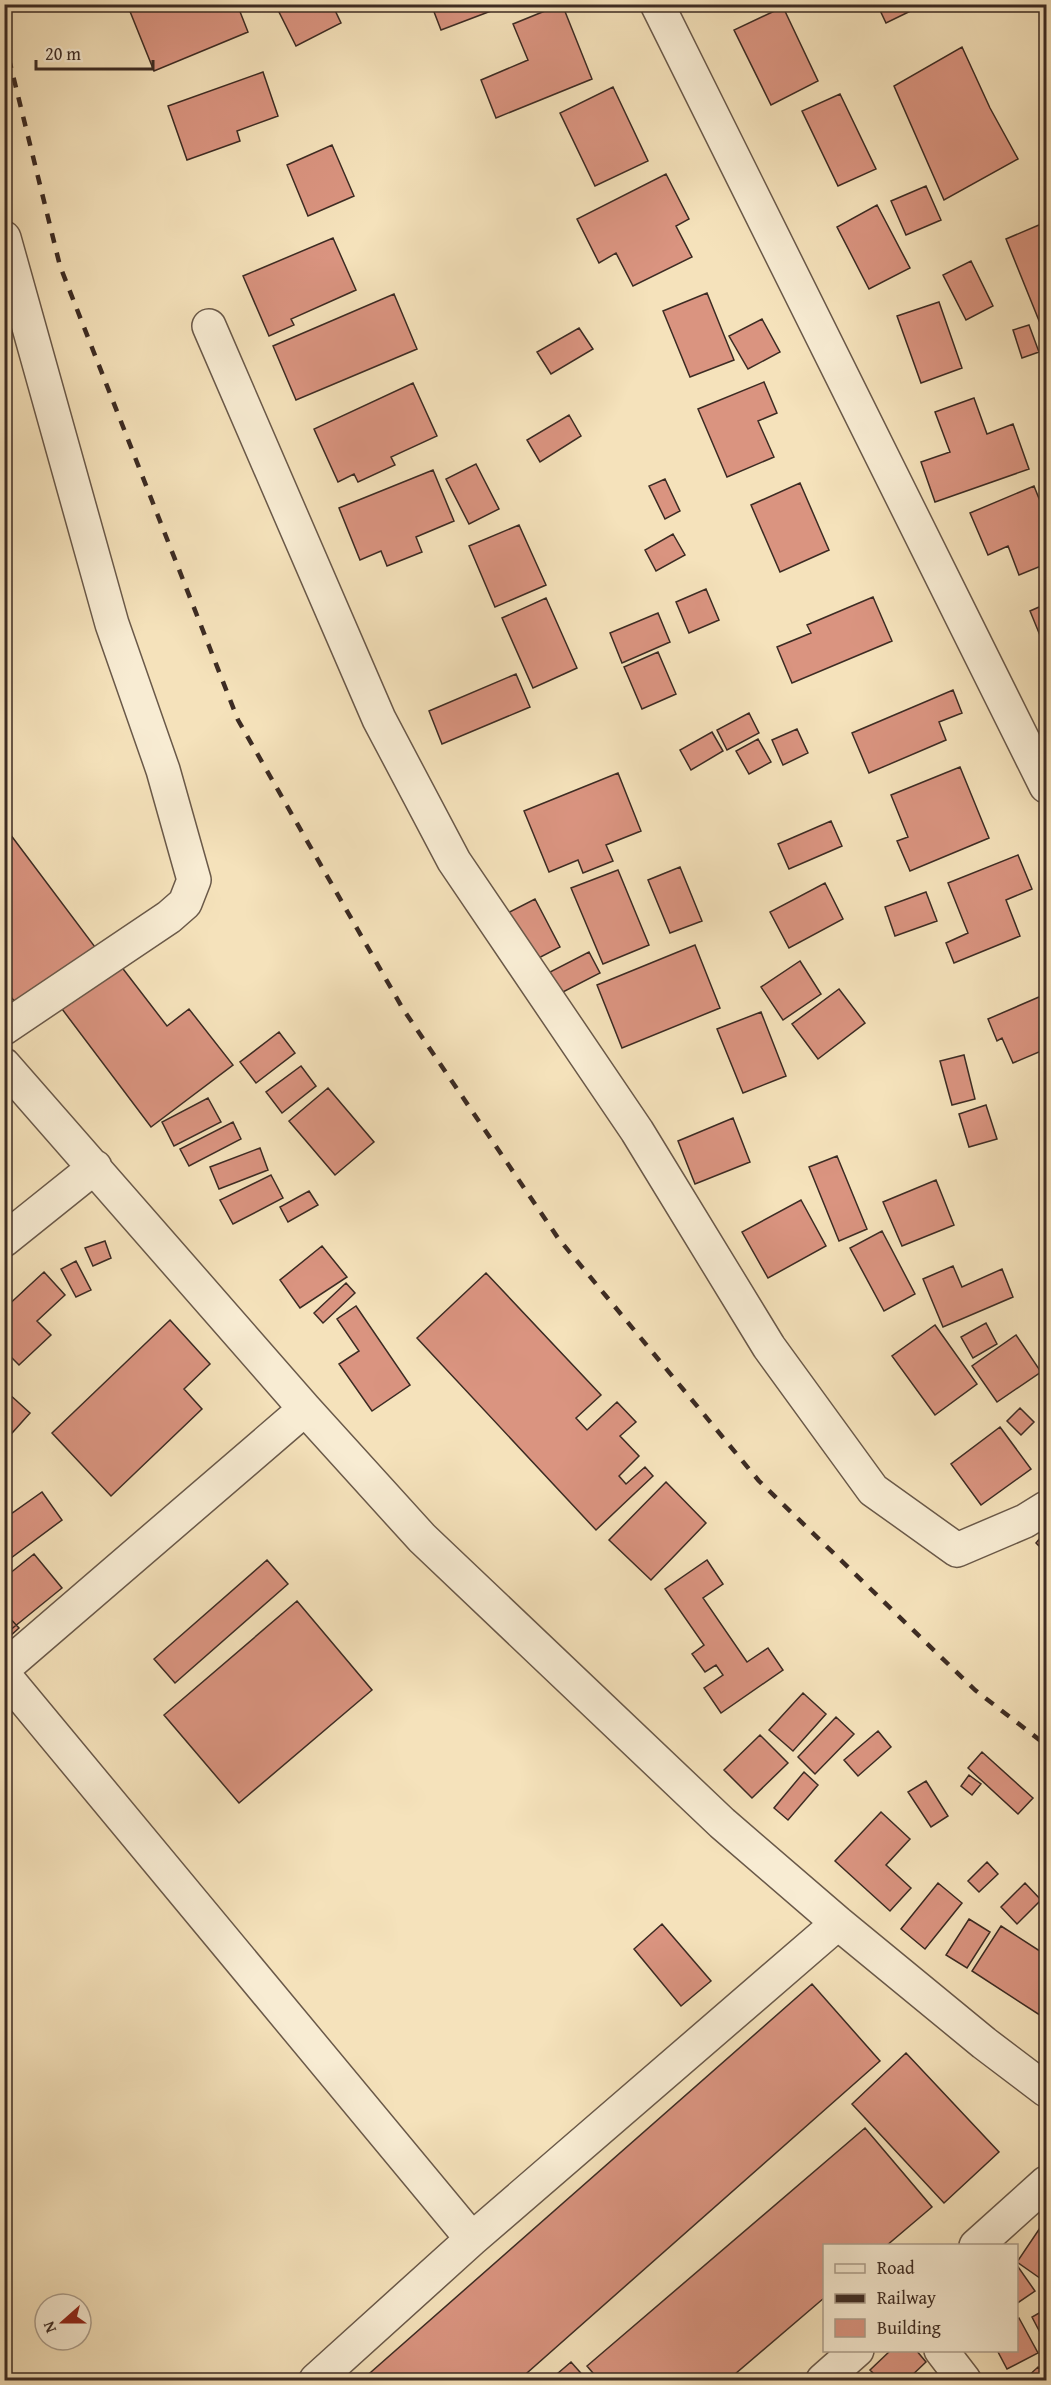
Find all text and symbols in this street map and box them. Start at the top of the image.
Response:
scale bar [36,33,153,71]
text: 20 m [45,40,81,67]
legend [823,2244,1018,2352]
text: Road [877,2254,915,2281]
text: Railway [877,2284,936,2311]
north arrow [33,2292,93,2352]
text: Building [877,2314,941,2341]
text: N [36,2318,62,2337]

